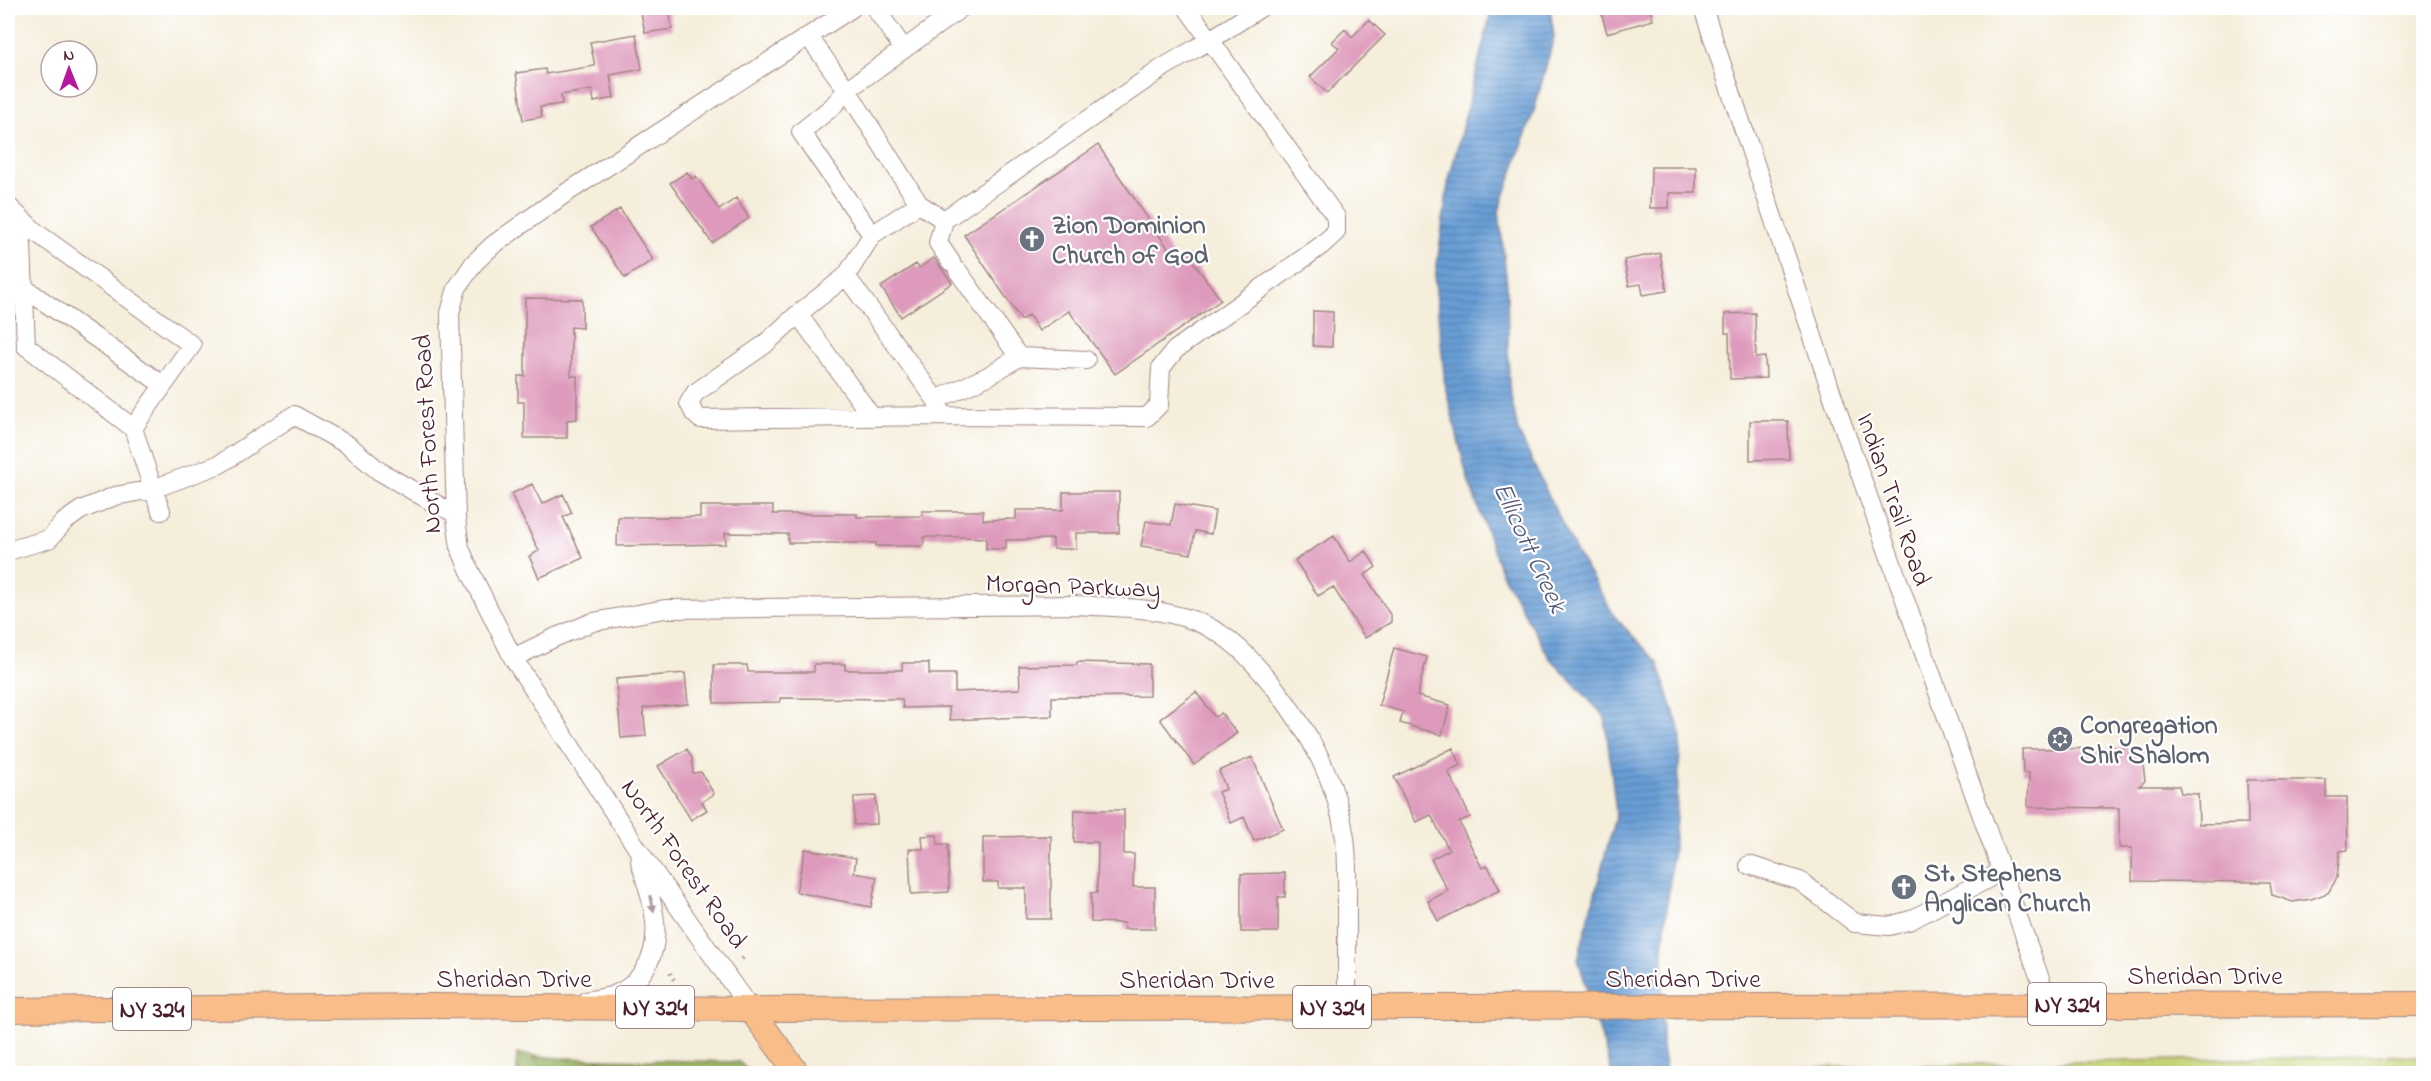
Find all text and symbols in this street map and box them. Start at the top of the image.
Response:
north arrow [39,39,99,99]
text: N [63,44,75,68]
place label: Zion Dominion Church of God [1052,208,1209,276]
church icon: Zion Dominion Church of God [1017,224,1047,254]
street label: North Forest Road [405,333,453,534]
street label: Indian Trail Road [1845,408,1940,592]
water label: Ellicott Creek [1481,476,1577,621]
street label: Morgan Parkway [985,566,1161,610]
place label: Congregation Shir Shalom [2080,708,2218,776]
synagogue icon: Congregation Shir Shalom [2045,724,2075,754]
street label: North Forest Road [610,772,756,958]
place label: St. Stephens Anglican Church [1924,856,2091,925]
church icon: St. Stephens Anglican Church [1889,872,1919,902]
one-way arrow [648,895,657,914]
street label: Sheridan Drive [2127,959,2283,997]
street label: Sheridan Drive [436,962,592,1000]
street label: Sheridan Drive [1605,962,1761,1000]
street label: Sheridan Drive [1119,963,1275,1001]
road number: NY 324 [2028,983,2106,1025]
road number: NY 324 [616,986,694,1028]
road number: NY 324 [1293,986,1371,1028]
road number: NY 324 [113,988,191,1030]

